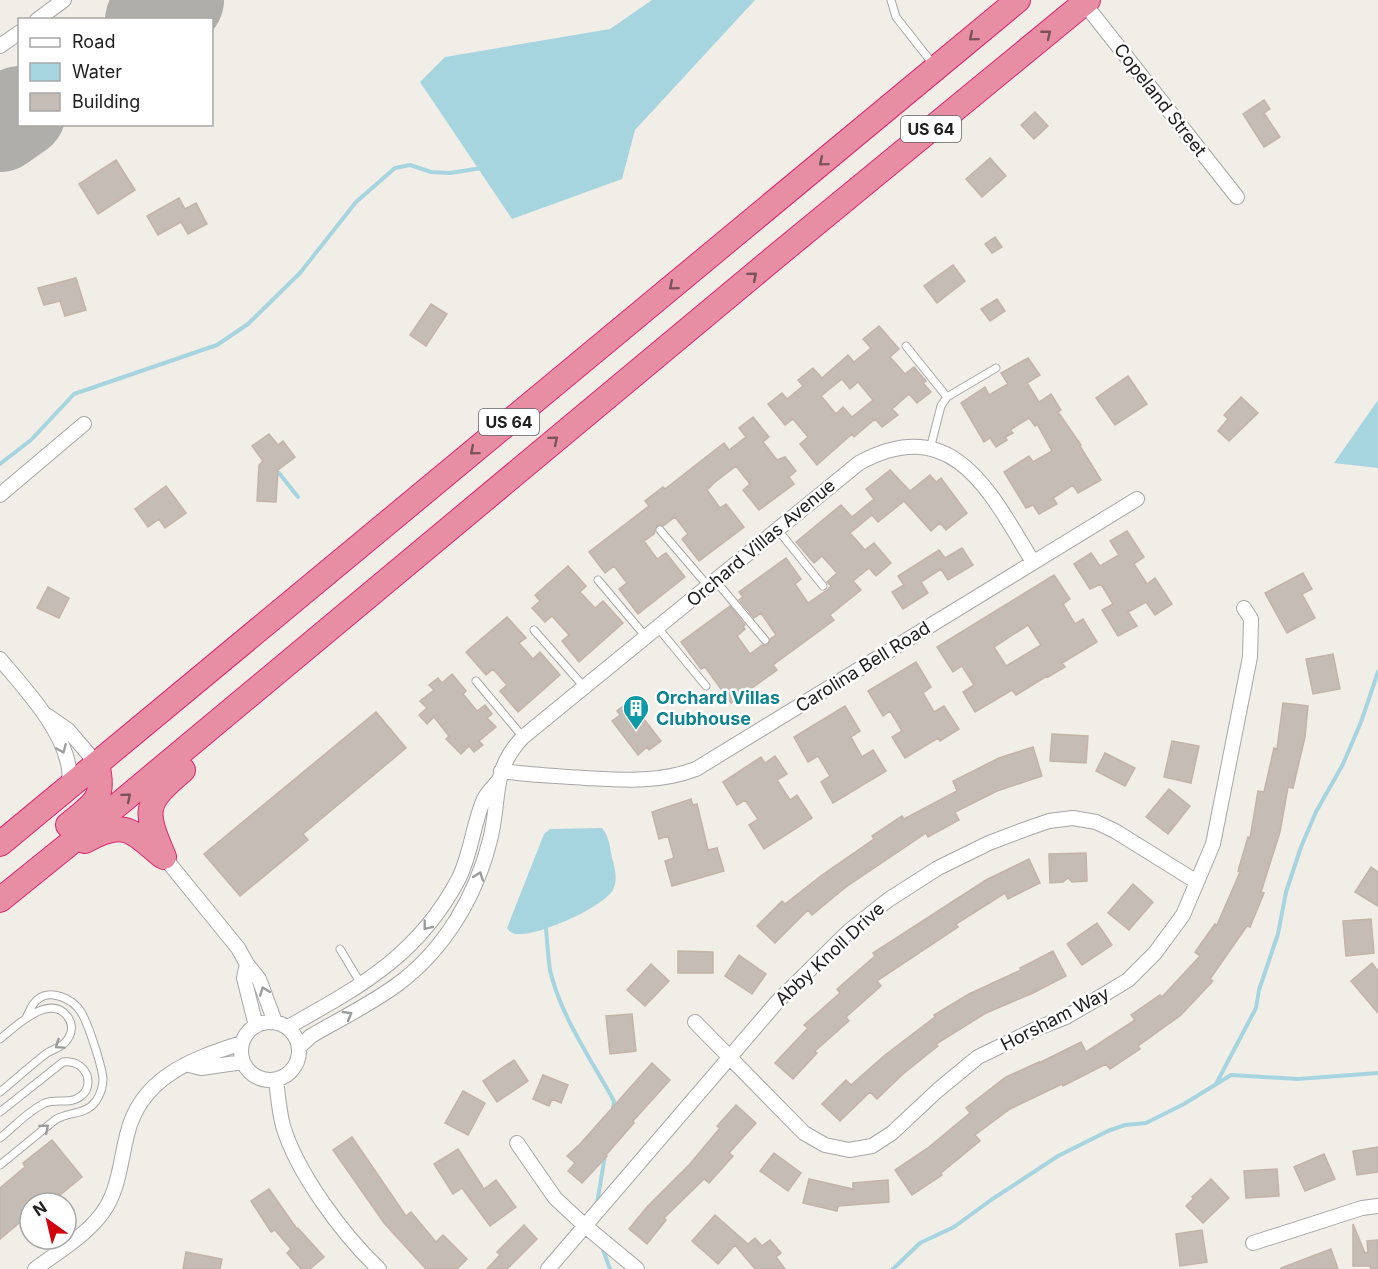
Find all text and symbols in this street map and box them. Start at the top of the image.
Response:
legend [18,18,213,126]
one-way arrow [969,30,980,41]
one-way arrow [1040,30,1051,41]
text: Road [72,31,115,52]
street label: Copeland Street [1110,39,1211,160]
text: Water [72,61,122,82]
text: Building [72,91,140,112]
road number: US 64 [901,116,961,142]
one-way arrow [819,154,830,165]
one-way arrow [746,272,757,283]
one-way arrow [669,279,680,290]
road number: US 64 [479,409,539,435]
one-way arrow [548,437,559,448]
one-way arrow [470,444,481,455]
street label: Orchard Villas Avenue [682,474,839,611]
street label: Carolina Bell Road [792,617,934,716]
place label: Orchard Villas Clubhouse [656,687,780,729]
building icon: Orchard Villas Clubhouse [621,693,651,731]
one-way arrow [55,742,67,753]
one-way arrow [120,793,131,804]
one-way arrow [471,871,484,882]
street label: Abby Knoll Drive [771,898,888,1009]
one-way arrow [424,919,435,930]
street label: Horsham Way [997,982,1112,1055]
one-way arrow [258,987,271,997]
one-way arrow [342,1010,352,1022]
one-way arrow [55,1038,66,1049]
one-way arrow [38,1124,49,1135]
north arrow [18,1191,78,1251]
text: N [29,1197,50,1220]

